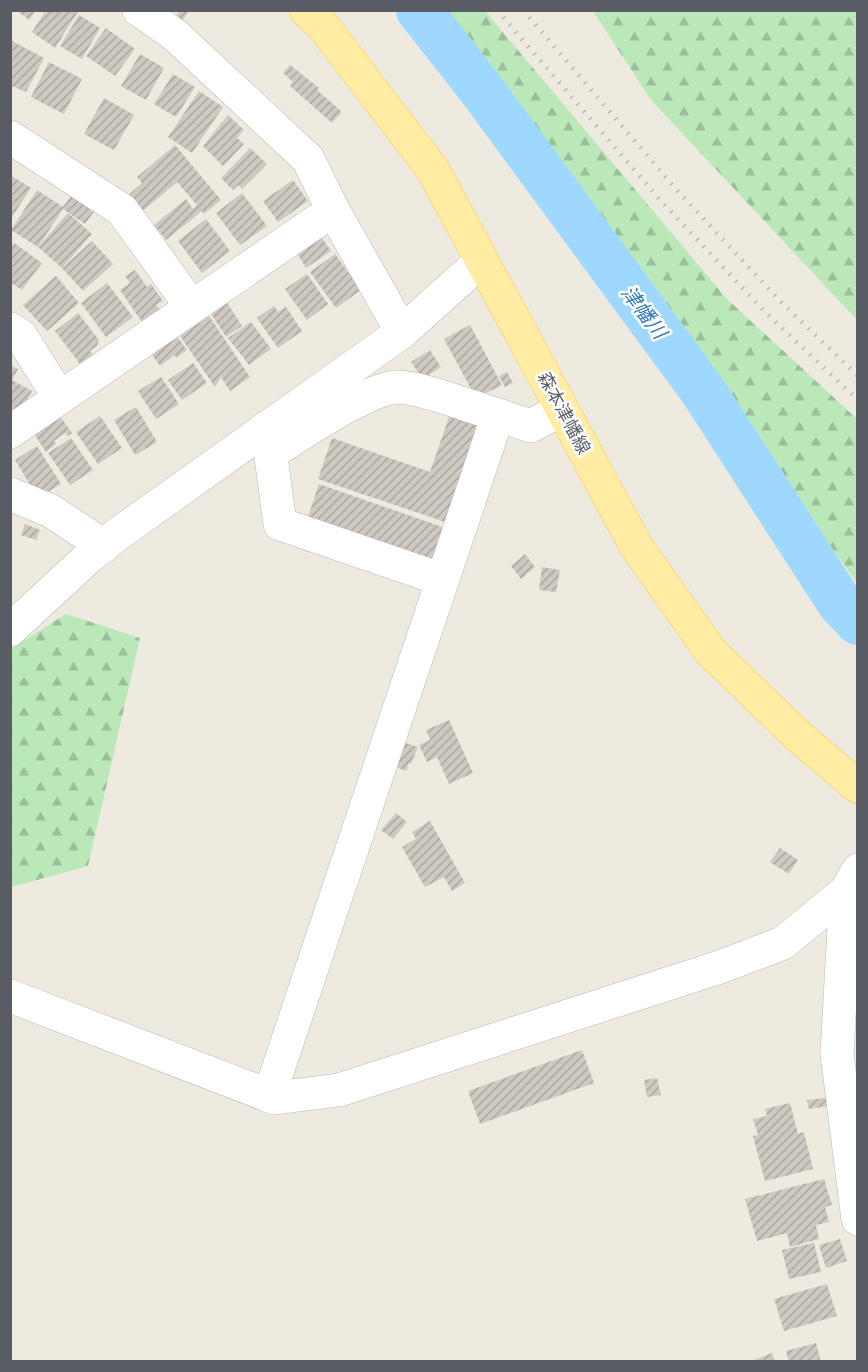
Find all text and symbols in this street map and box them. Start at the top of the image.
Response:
water label: 津幡川 [617,281,672,344]
street label: 森本津幡線 [534,369,594,457]

